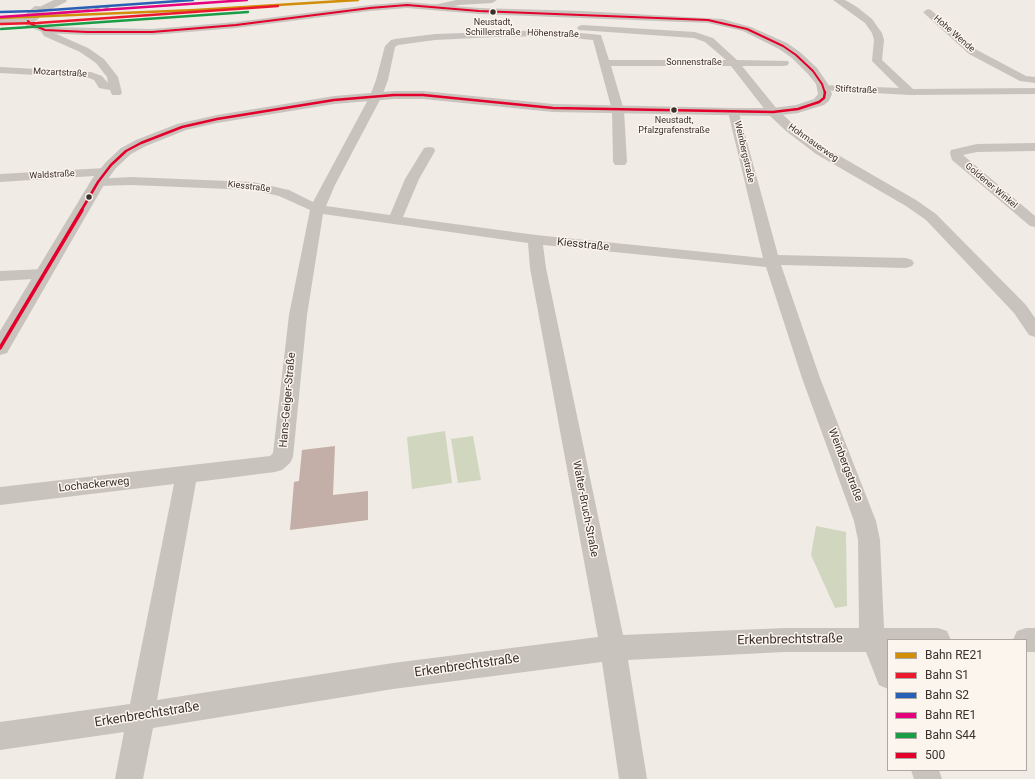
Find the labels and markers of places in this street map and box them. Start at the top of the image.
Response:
marker: Neustadt, Schillerstraße [488,7,498,17]
place label: Neustadt, Schillerstraße [466,18,520,39]
marker: Neustadt, Pfalzgrafenstraße [669,105,679,115]
place label: Neustadt, Pfalzgrafenstraße [638,116,710,137]
unlabelled marker [84,192,94,202]

